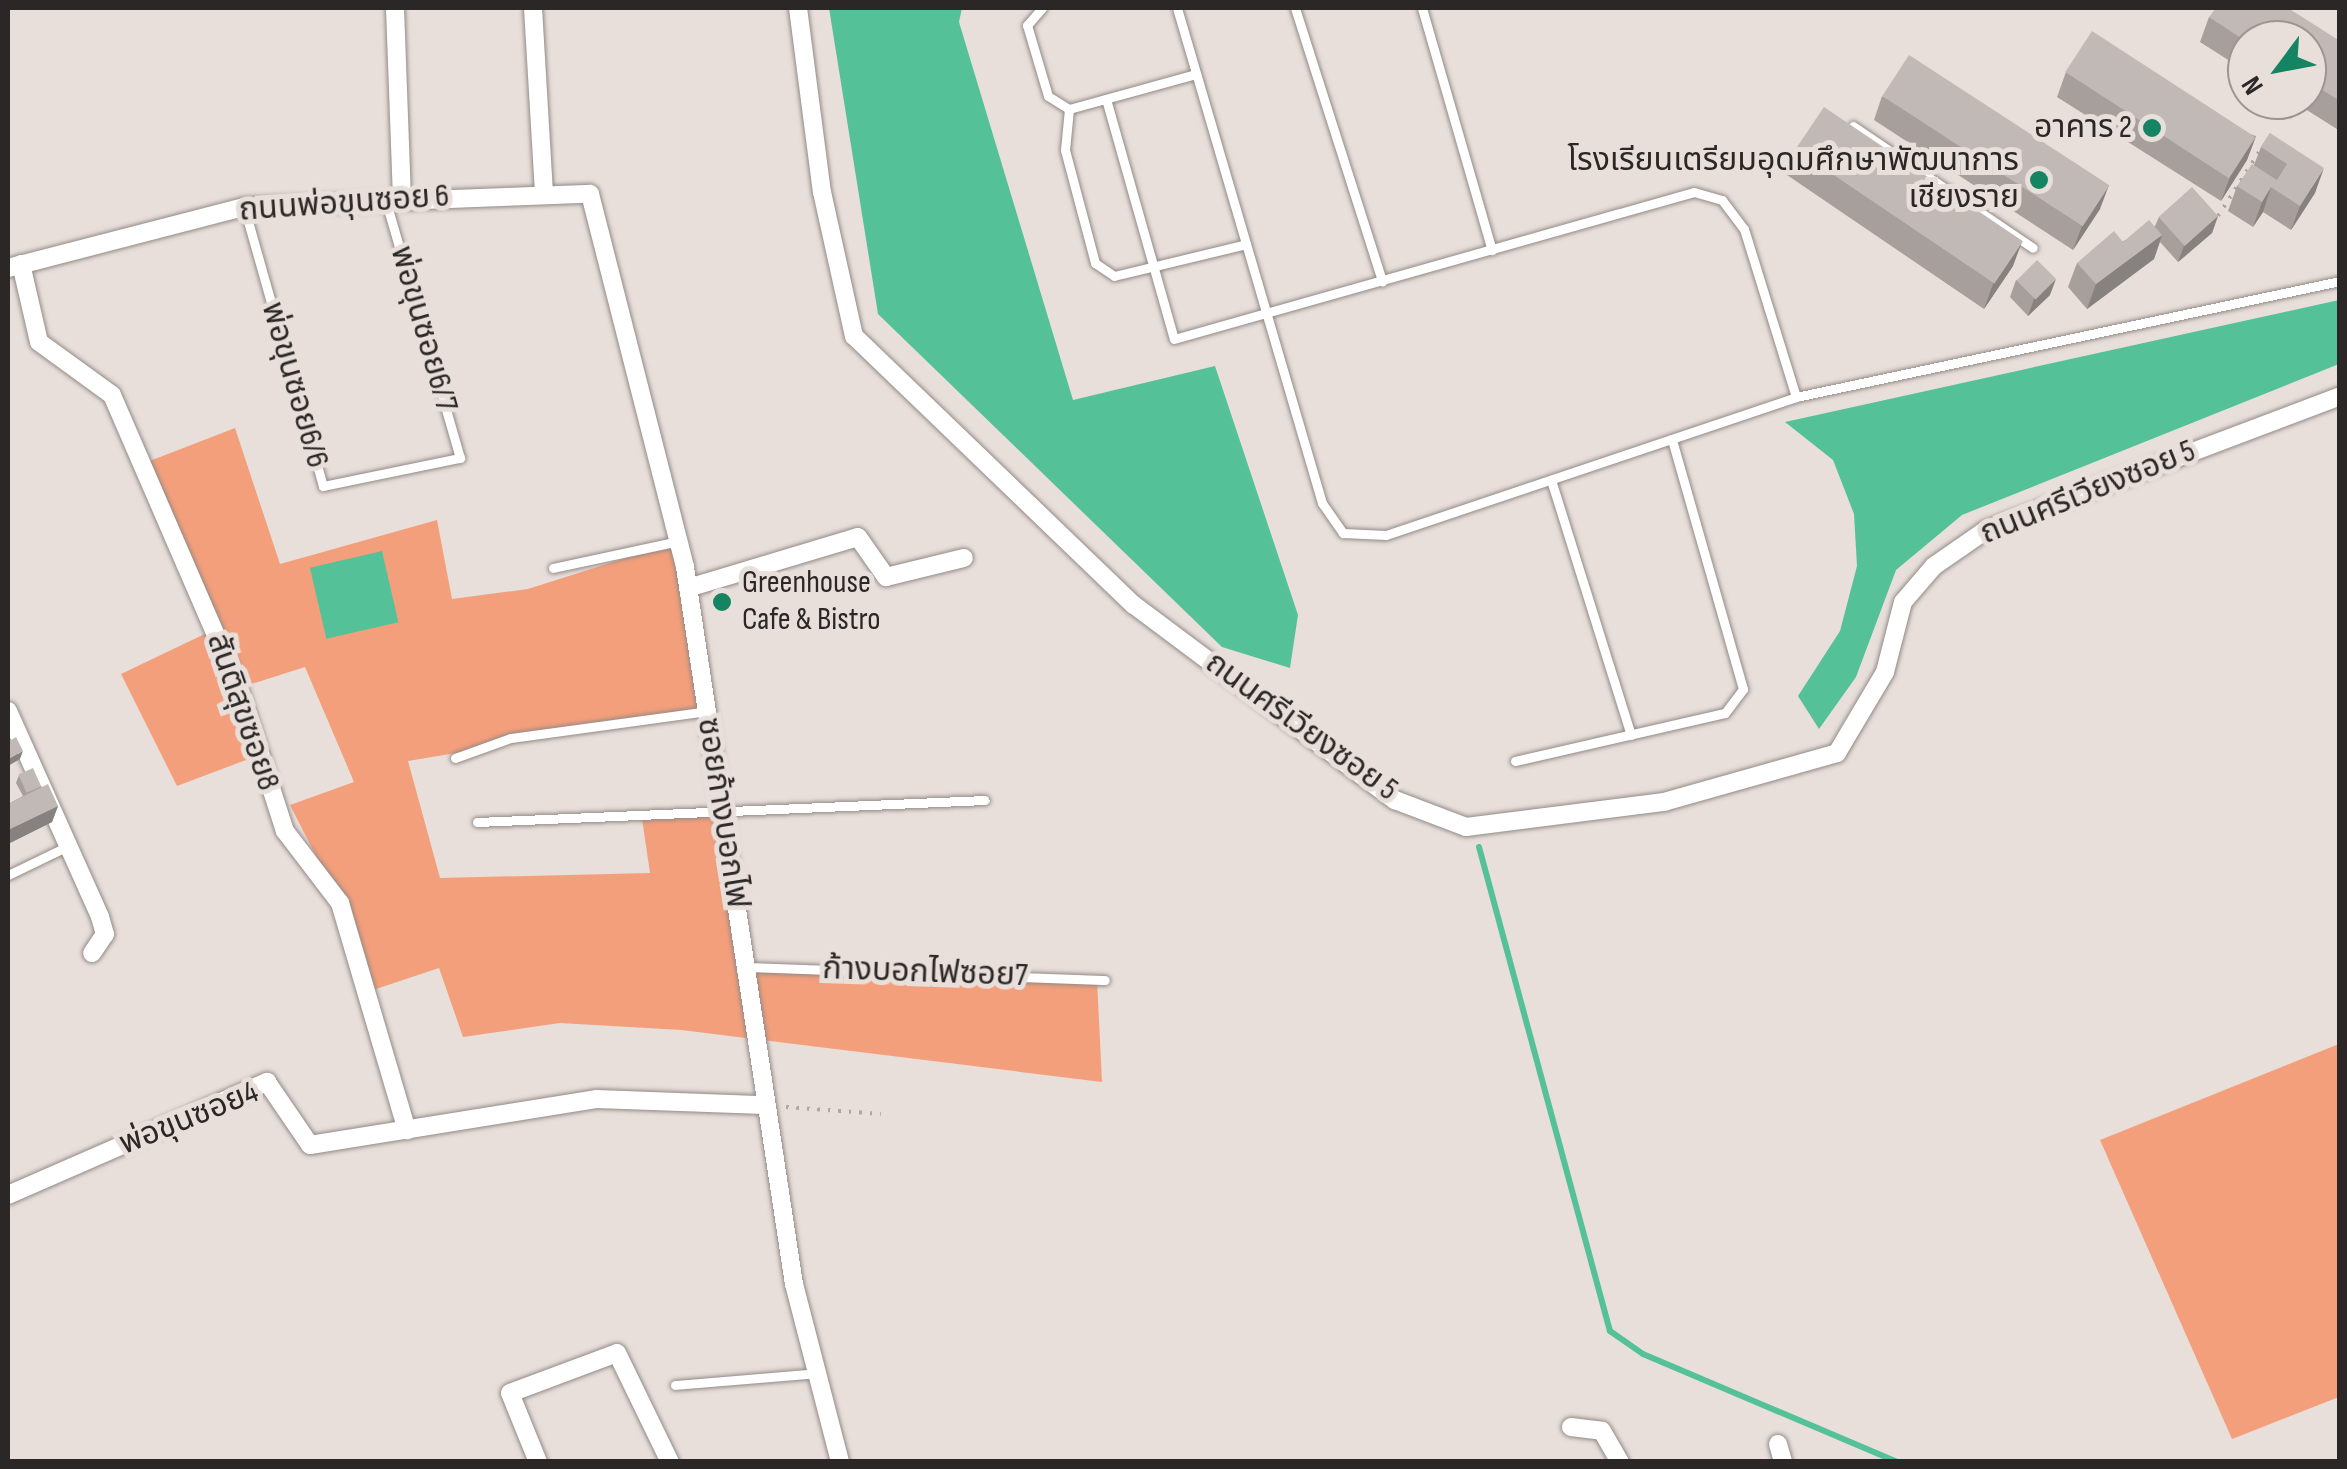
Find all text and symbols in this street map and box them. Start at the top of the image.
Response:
north arrow [2227,20,2327,120]
text: N [2235,70,2271,100]
place label: อาคาร 2 [2034,109,2132,147]
marker: อาคาร 2 [2141,117,2163,139]
place label: โรงเรียนเตรียมอุดมศึกษาพัฒนาการ เชียงราย [1568,143,2019,218]
marker: โรงเรียนเตรียมอุดมศึกษาพัฒนาการ เชียงราย [2028,169,2050,191]
street label: ถนนพ่อขุนซอย 6 [238,178,450,230]
street label: พ่อขุนซอย6/7 [381,242,465,416]
street label: พ่อขุนซอย6/6 [252,298,336,472]
street label: ถนนศรีเวียงซอย 5 [1975,432,2201,554]
place label: Greenhouse Cafe & Bistro [742,565,880,640]
marker: Greenhouse Cafe & Bistro [711,591,733,613]
street label: สันติสุขซอย8 [197,629,287,795]
street label: ถนนศรีเวียงซอย 5 [1197,644,1405,810]
street label: ซอยก้างบอกไฟ [688,715,756,911]
street label: ก้างบอกไฟซอย7 [822,950,1028,996]
street label: พ่อขุนซอย4 [114,1074,264,1164]

